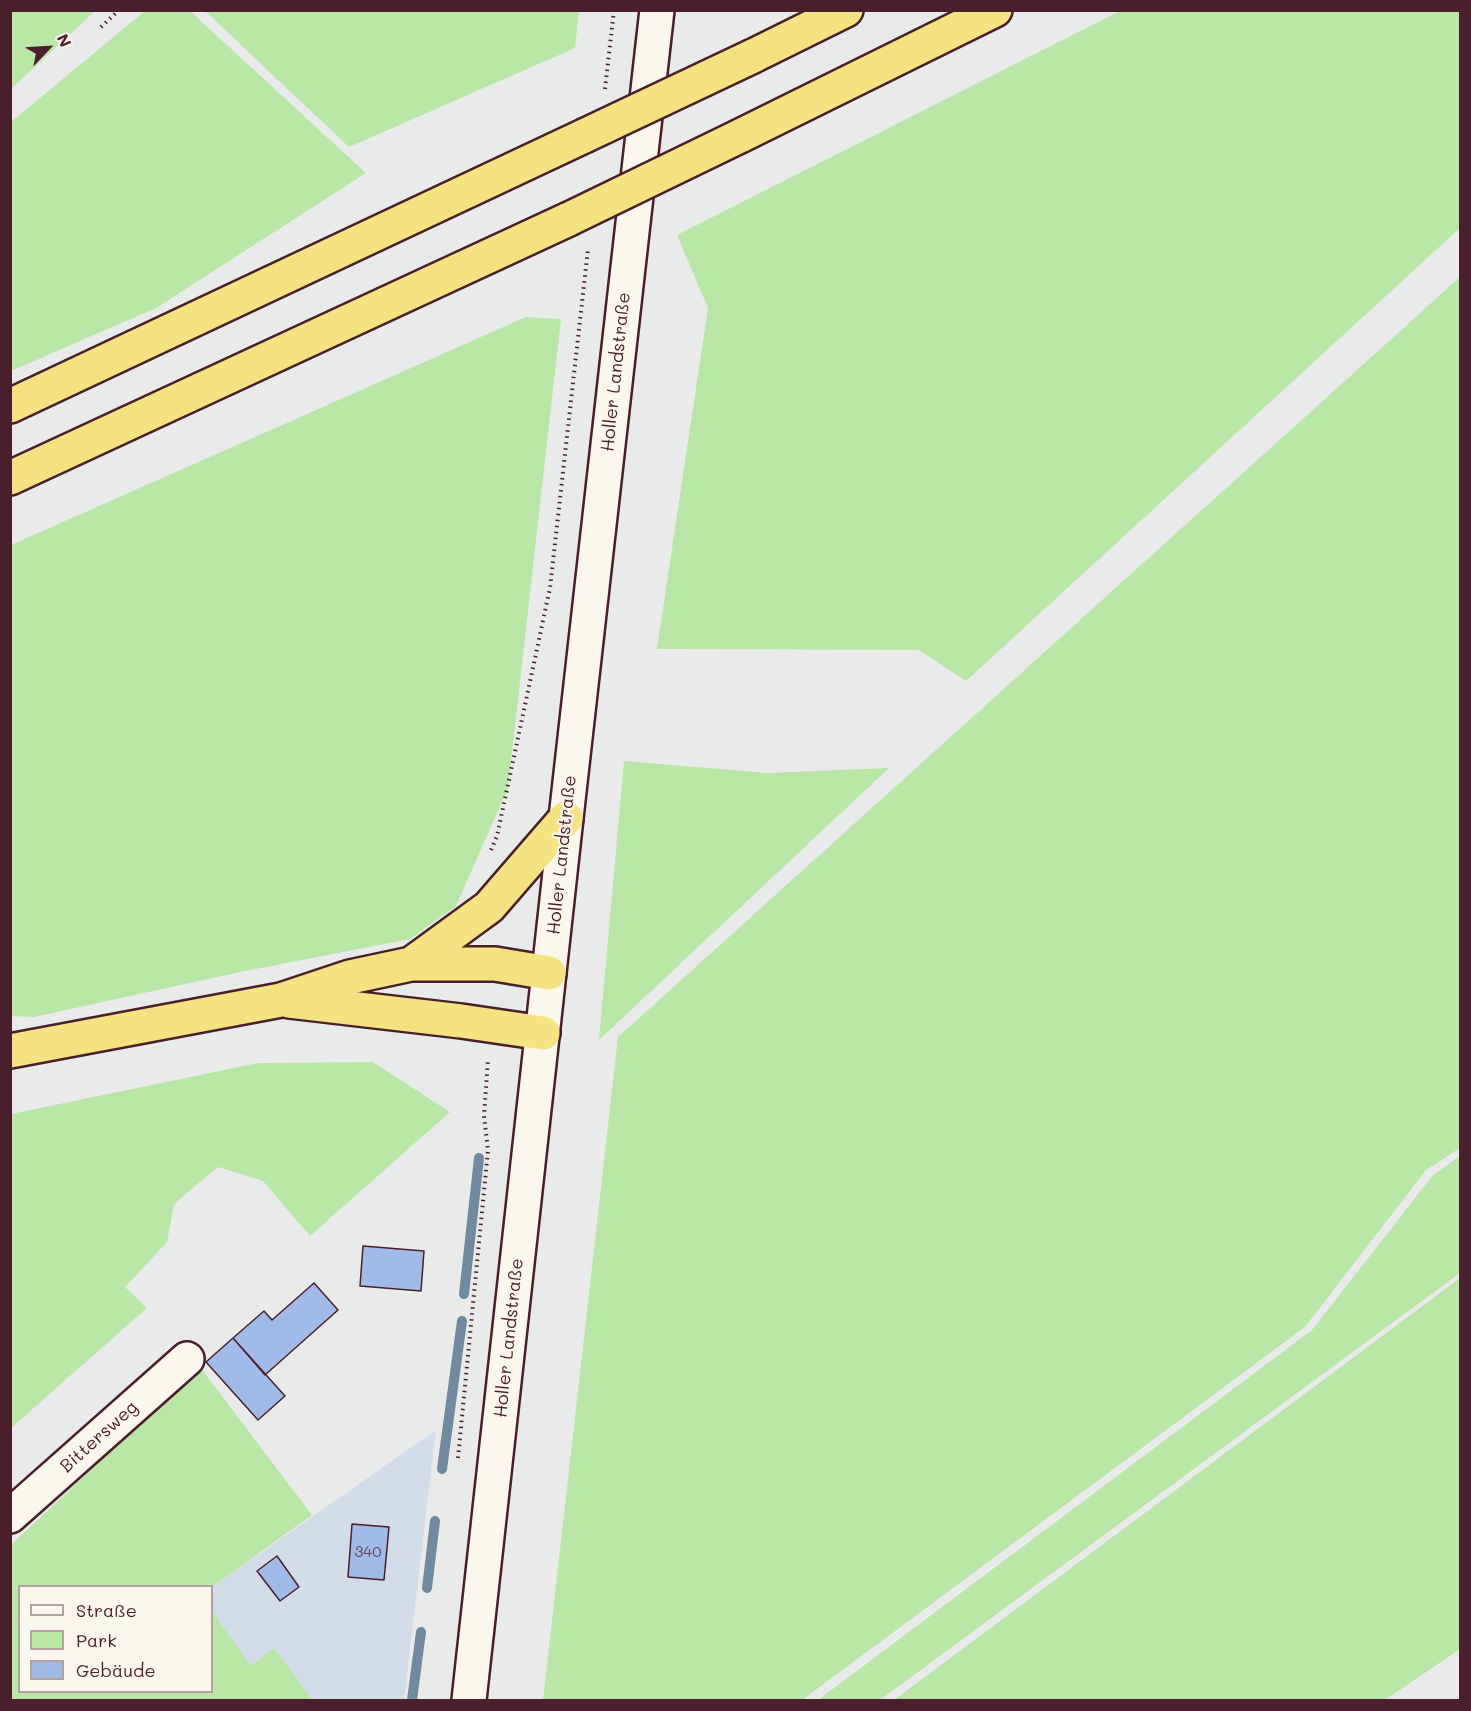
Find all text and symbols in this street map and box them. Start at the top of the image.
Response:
north arrow [18,18,78,78]
text: N [53,30,77,50]
street label: Holler Landstraße [597,291,635,453]
street label: Holler Landstraße [543,774,581,936]
street label: Holler Landstraße [490,1257,528,1419]
street label: Bittersweg [56,1397,142,1477]
house number: 340 [355,1543,381,1561]
legend [18,1585,213,1693]
text: Straße [76,1598,137,1622]
text: Park [76,1628,117,1652]
text: Gebäude [76,1658,156,1682]

